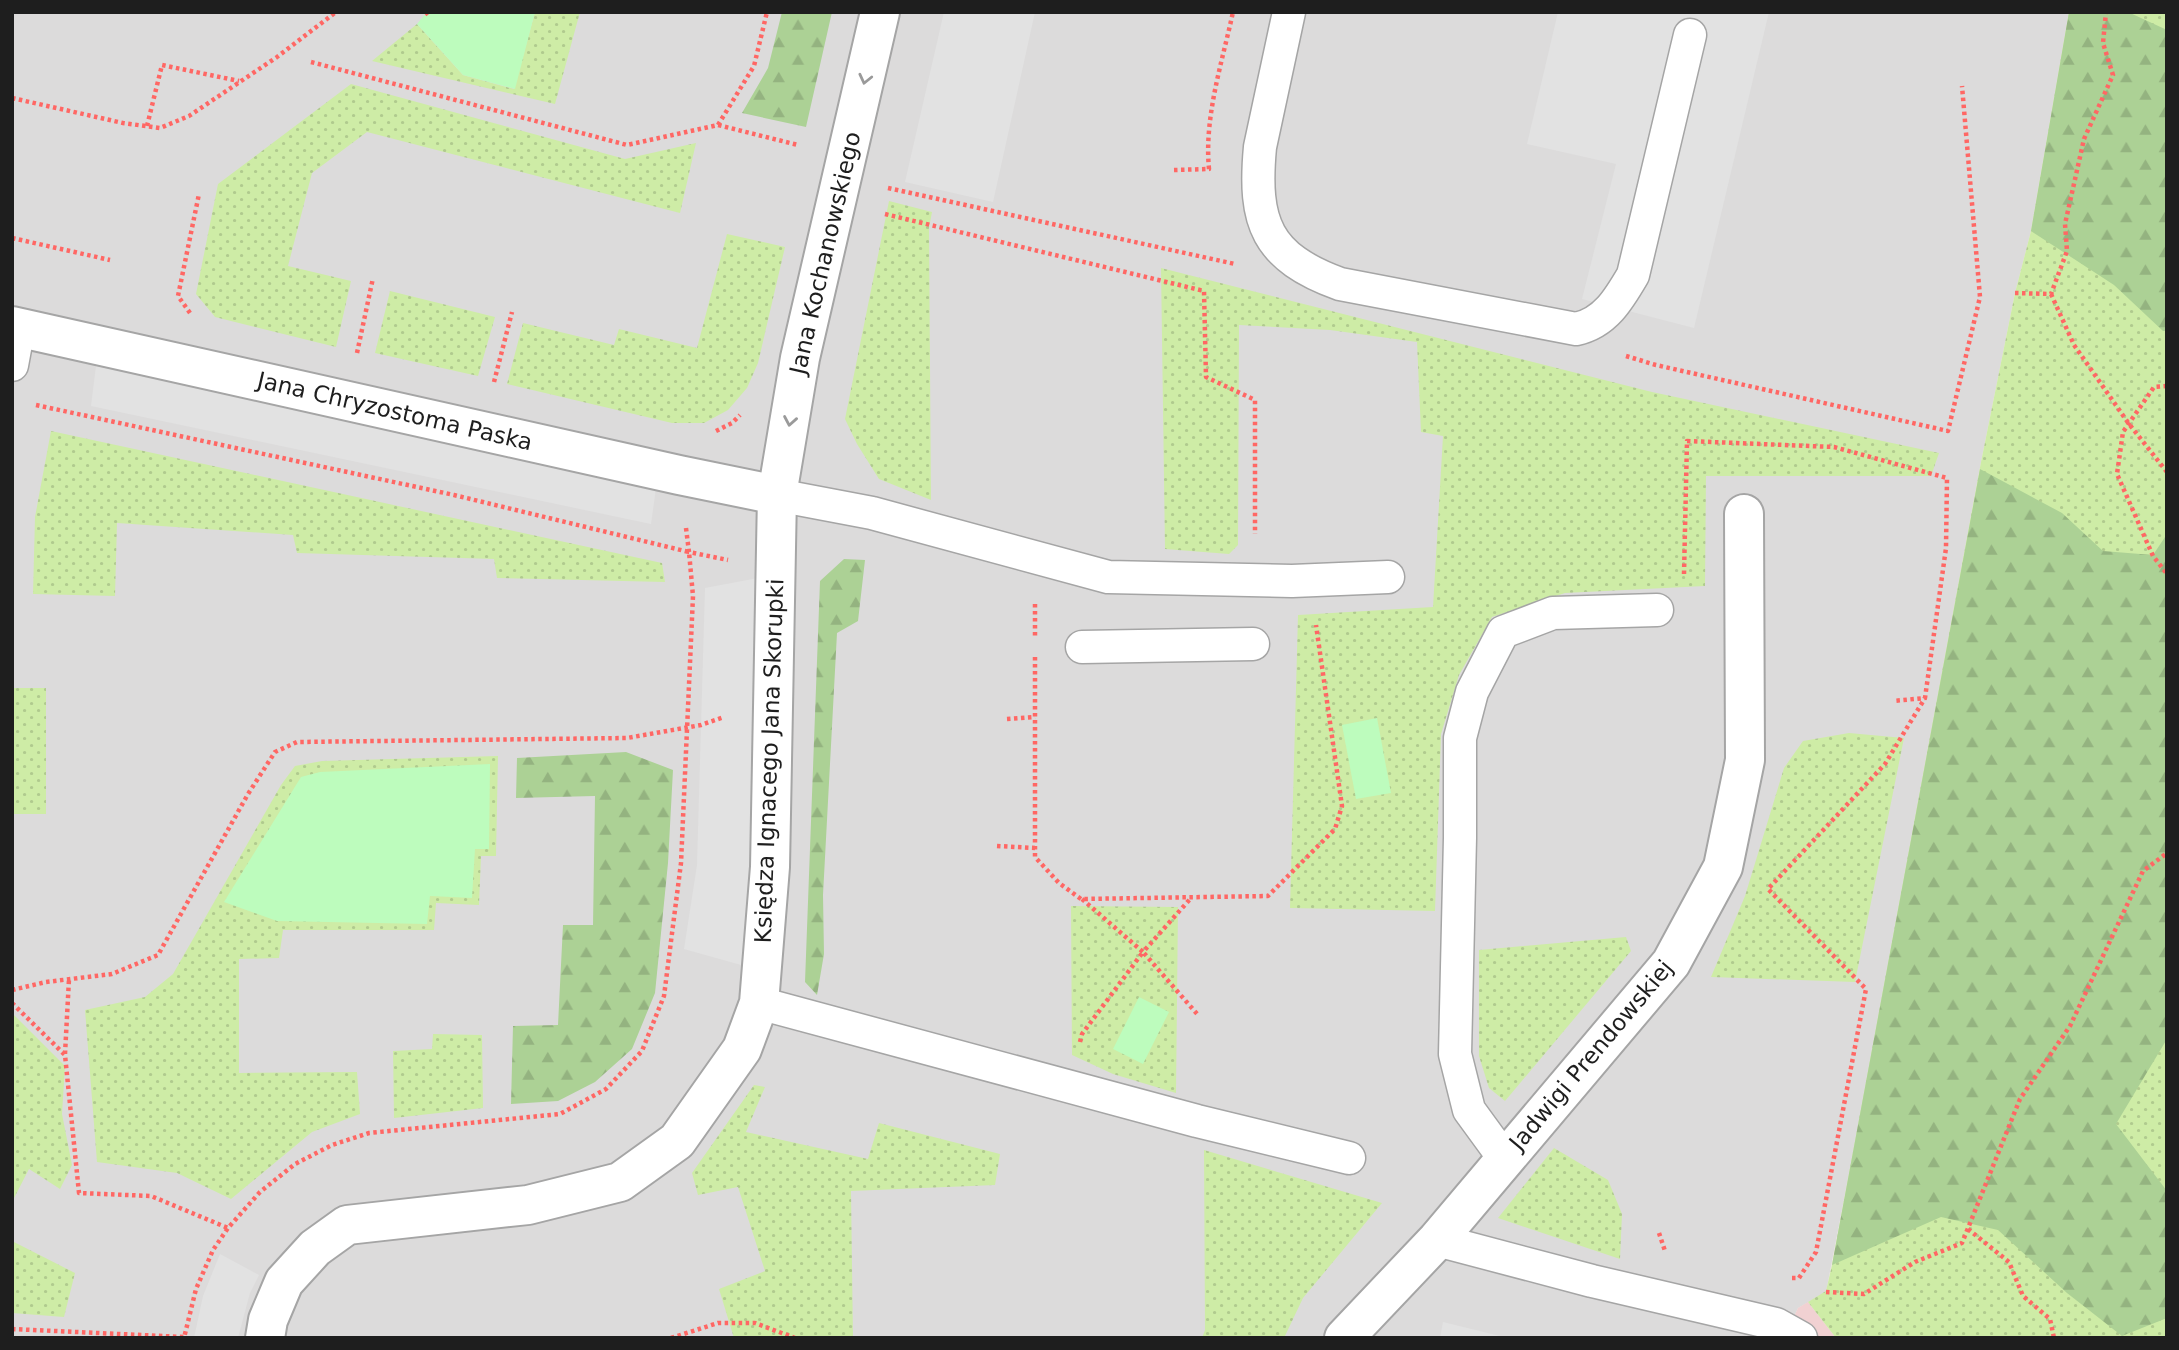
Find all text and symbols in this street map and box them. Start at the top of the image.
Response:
one-way arrow [858,73,873,85]
street label: Jana Kochanowskiego [784,129,866,379]
street label: Jana Chryzostoma Paska [253,366,535,455]
one-way arrow [783,415,798,426]
street label: Księdza Ignacego Jana Skorupki [750,578,788,944]
street label: Jadwigi Prendowskiej [1503,955,1678,1157]

